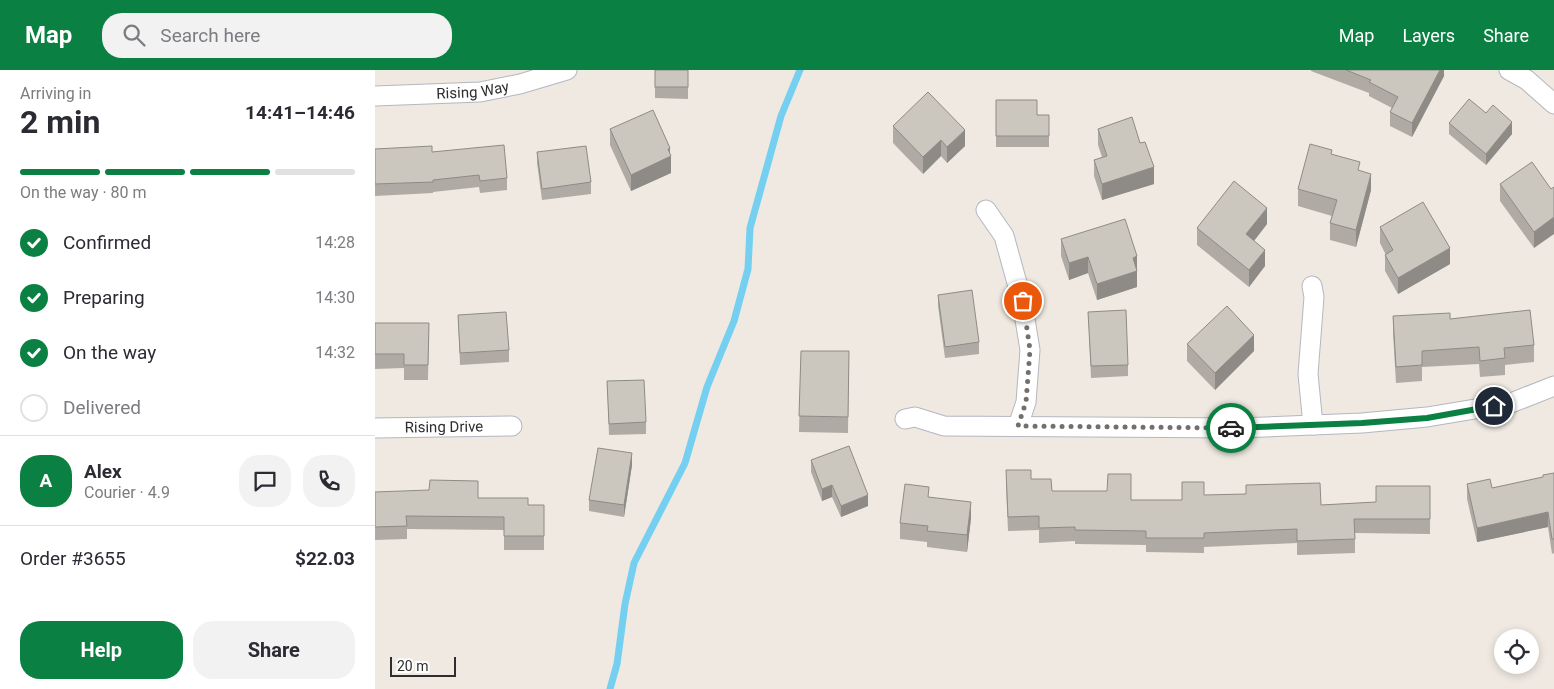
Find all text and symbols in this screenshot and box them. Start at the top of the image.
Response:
search box [102,13,452,58]
text: Map [25,21,72,49]
icon: search [120,21,148,49]
text: Search here [160,24,260,47]
text: Map [1339,25,1374,46]
text: Layers [1402,25,1455,46]
text: Share [1483,25,1529,46]
street label: Rising Way [436,77,511,103]
text: Arriving in [20,84,91,103]
text: 14:41–14:46 [245,101,355,124]
text: 2 min [20,103,100,141]
text: On the way · 80 m [20,183,147,202]
icon: check [20,229,48,257]
text: Confirmed [63,231,151,254]
text: 14:28 [315,233,355,252]
pin [1002,280,1044,322]
icon: check [20,284,48,312]
text: Preparing [63,286,145,309]
icon: bag [1009,287,1037,315]
text: 14:30 [315,288,355,307]
icon: check [20,339,48,367]
text: On the way [63,341,156,364]
text: 14:32 [315,343,355,362]
pin [1473,385,1515,427]
icon: home [1480,392,1508,420]
text: Delivered [63,396,141,419]
courier [1206,403,1256,453]
icon: car [1217,414,1245,442]
street label: Rising Drive [405,417,483,437]
button: chat [239,455,291,507]
button: phone [303,455,355,507]
text: Alex [84,460,122,483]
text: A [40,469,52,492]
text: Courier · 4.9 [84,483,170,502]
text: Order #3655 [20,547,126,570]
text: $22.03 [295,547,355,570]
button: Help [20,621,183,679]
button: Share [193,621,355,679]
map controls [1494,629,1539,674]
button: locate [1494,629,1539,674]
scale bar [390,654,456,677]
text: 20 m [397,658,429,674]

